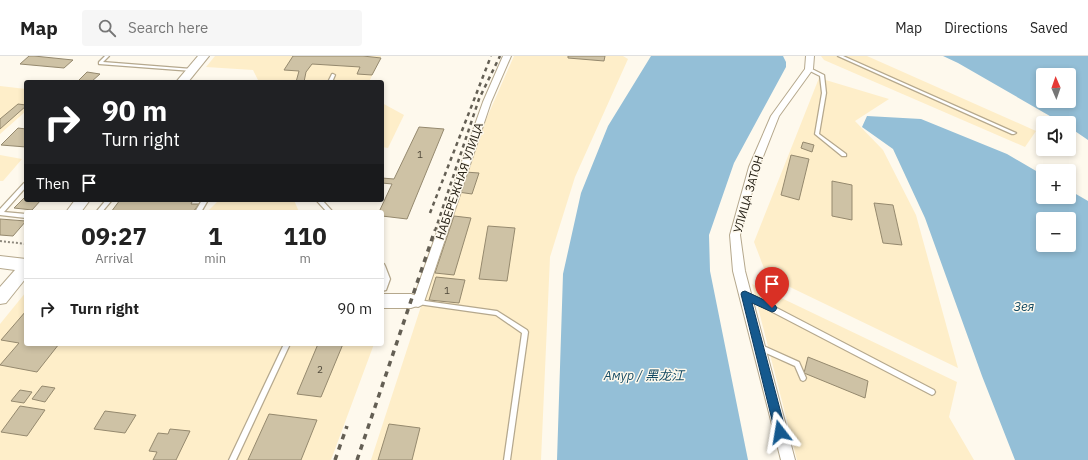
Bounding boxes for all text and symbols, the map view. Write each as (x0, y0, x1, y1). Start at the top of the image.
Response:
search box (82, 10, 362, 46)
text: Map (20, 16, 58, 40)
icon: search (96, 17, 118, 39)
text: Search here (128, 18, 208, 37)
text: Map (895, 19, 922, 37)
text: Directions (944, 19, 1008, 37)
text: Saved (1030, 19, 1068, 37)
north arrow (1036, 68, 1076, 108)
map controls (1036, 68, 1076, 252)
text: 90 m (102, 92, 167, 129)
icon: right (36, 96, 88, 148)
button: sound (1036, 116, 1076, 156)
street label: НАБЕРЕЖНАЯ УЛИЦА (432, 120, 486, 242)
text: Turn right (102, 128, 180, 151)
house number: 1 (417, 148, 423, 161)
street label: УЛИЦА ЗАТОН (730, 153, 766, 235)
button: + (1036, 164, 1076, 204)
icon: arrive (78, 172, 100, 194)
text: Then (36, 174, 70, 193)
button: − (1036, 212, 1076, 252)
text: 09:27 (81, 220, 147, 252)
text: 1 (208, 220, 222, 252)
text: 110 (283, 220, 327, 252)
text: Arrival (95, 250, 133, 267)
text: min (204, 250, 226, 267)
text: m (299, 250, 311, 267)
pin (755, 267, 789, 308)
icon: arrive (761, 273, 783, 295)
house number: 1 (444, 284, 450, 297)
icon: right (36, 298, 58, 320)
water label: Зея (1014, 298, 1035, 315)
text: Turn right (70, 299, 139, 318)
text: 90 m (337, 299, 372, 318)
house number: 2 (317, 363, 323, 376)
water label: Амур / 黑龙江 (603, 367, 686, 384)
position arrow (759, 411, 801, 453)

